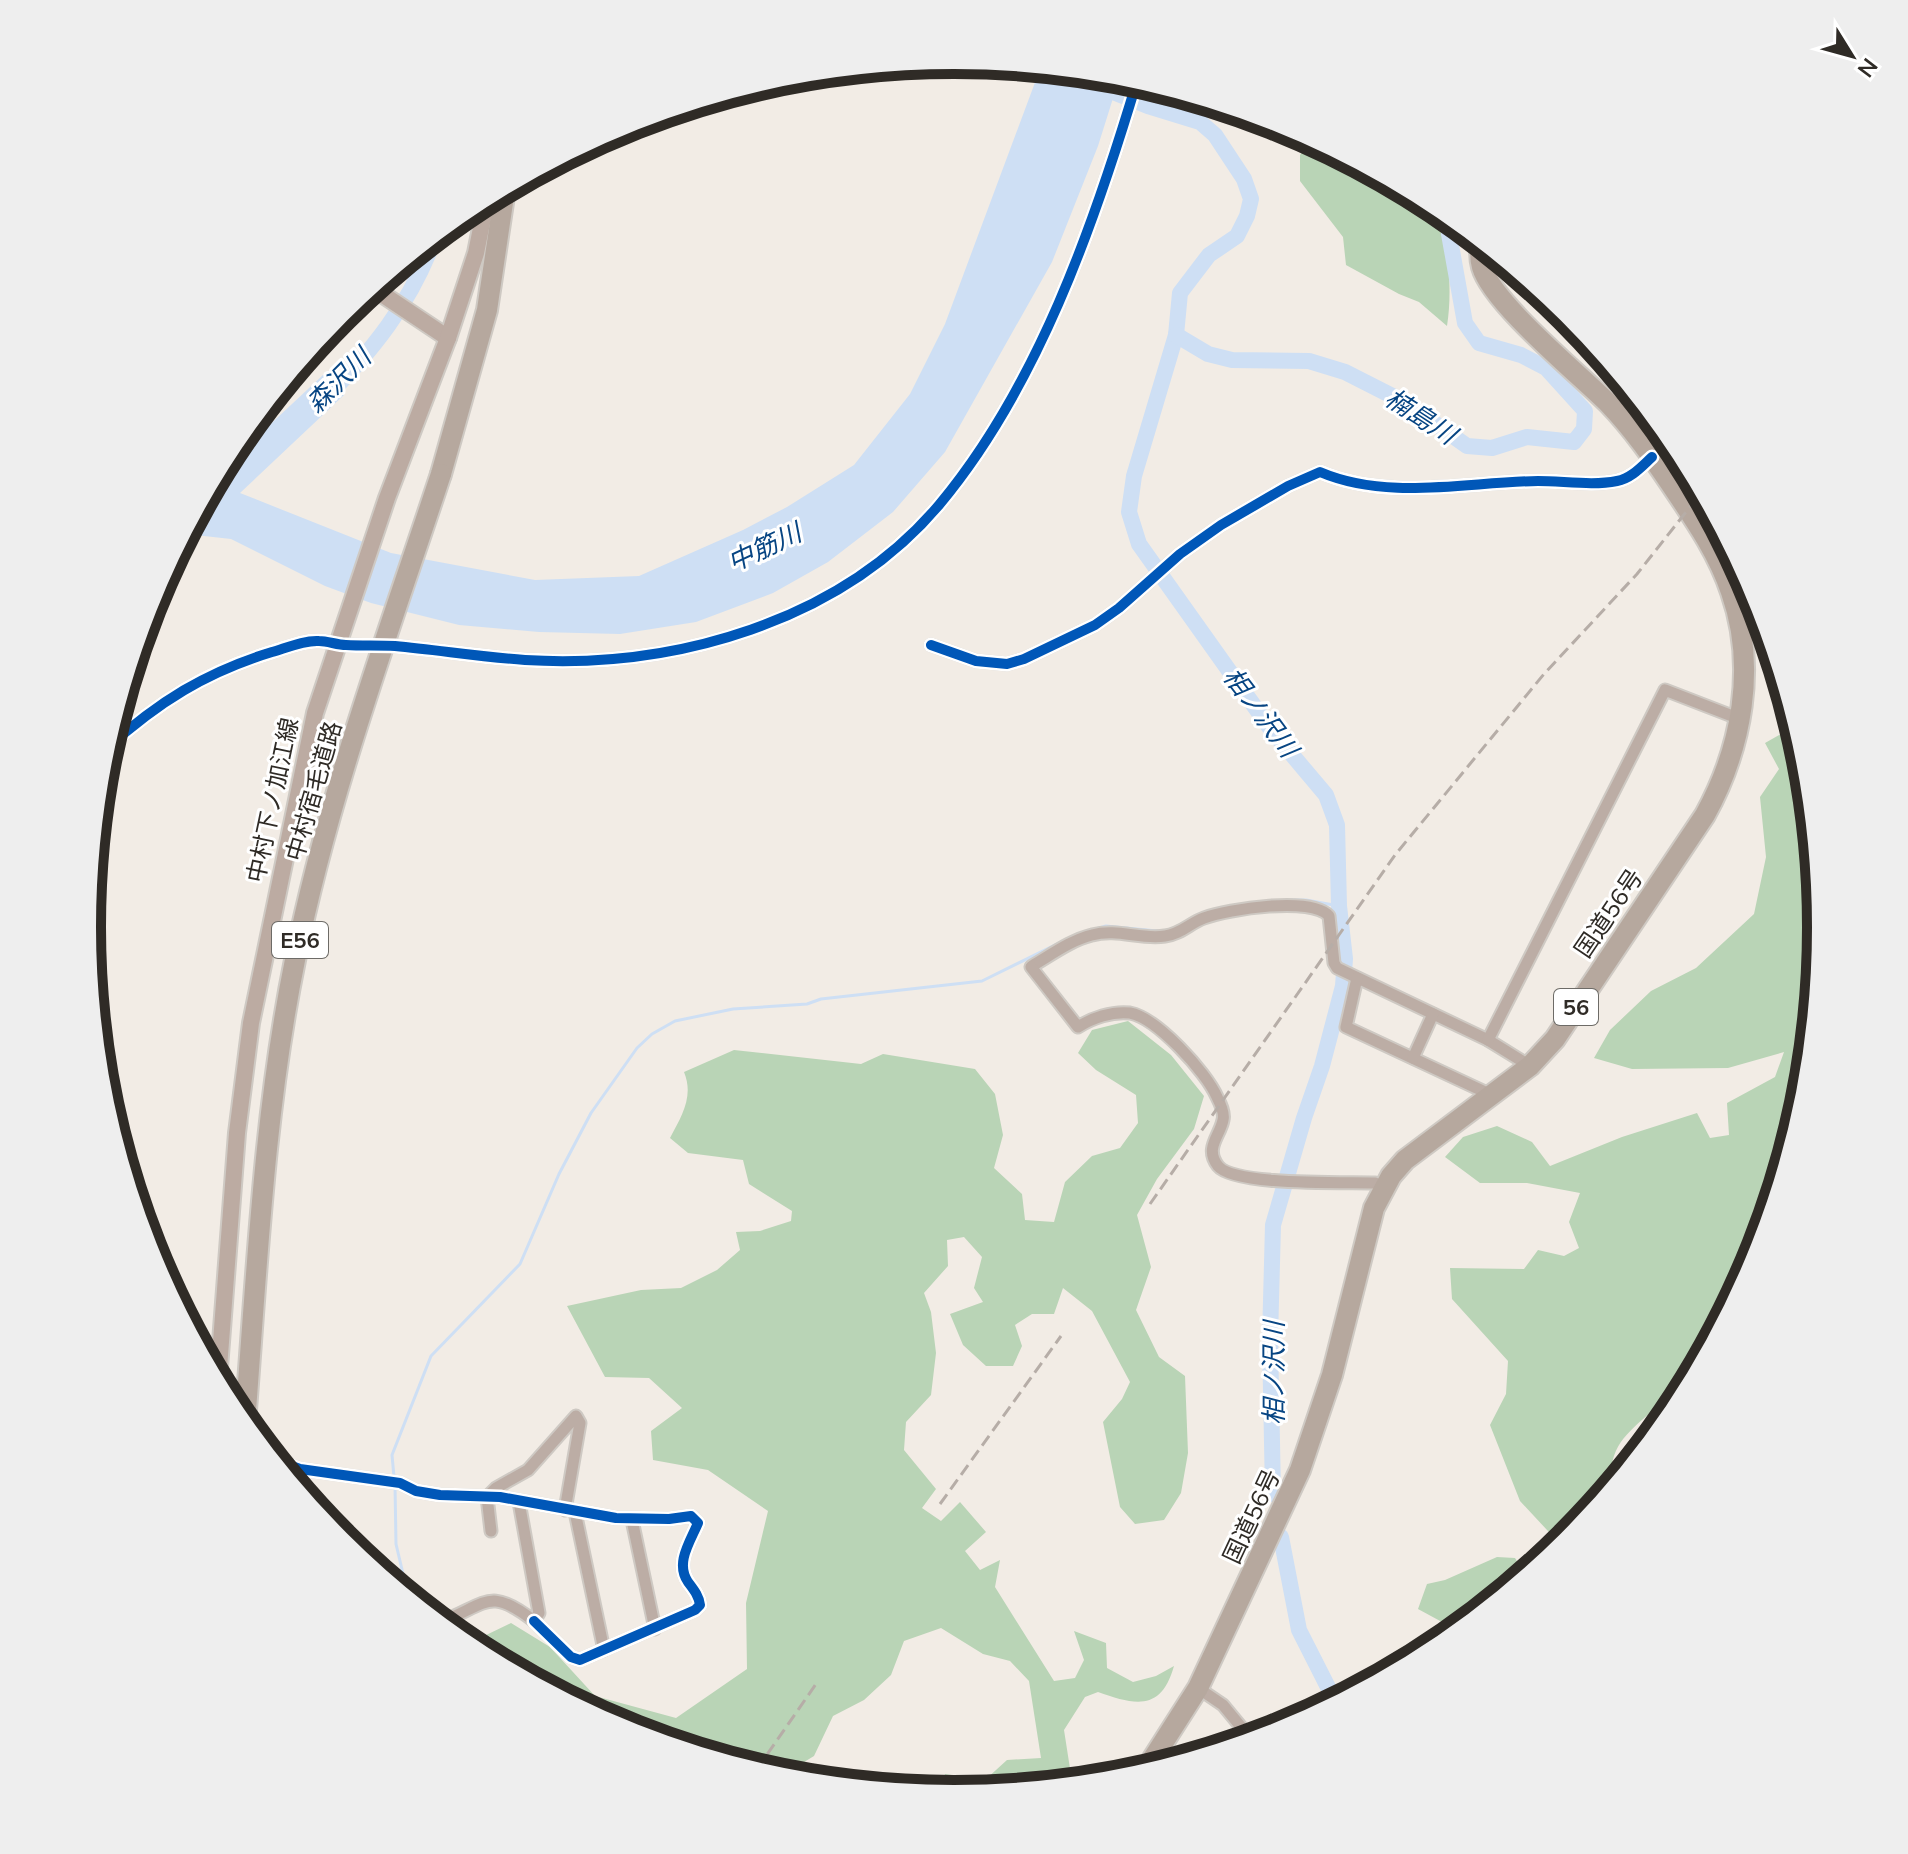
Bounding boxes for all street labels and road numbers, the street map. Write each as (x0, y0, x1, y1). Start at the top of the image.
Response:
street label: 中村下ノ加江線 (240, 715, 304, 885)
street label: 中村宿毛道路 (279, 718, 347, 864)
street label: 国道56号 (1567, 863, 1649, 963)
road number: E56 (272, 922, 328, 958)
road number: 56 (1554, 989, 1598, 1025)
street label: 国道56号 (1216, 1464, 1286, 1568)

